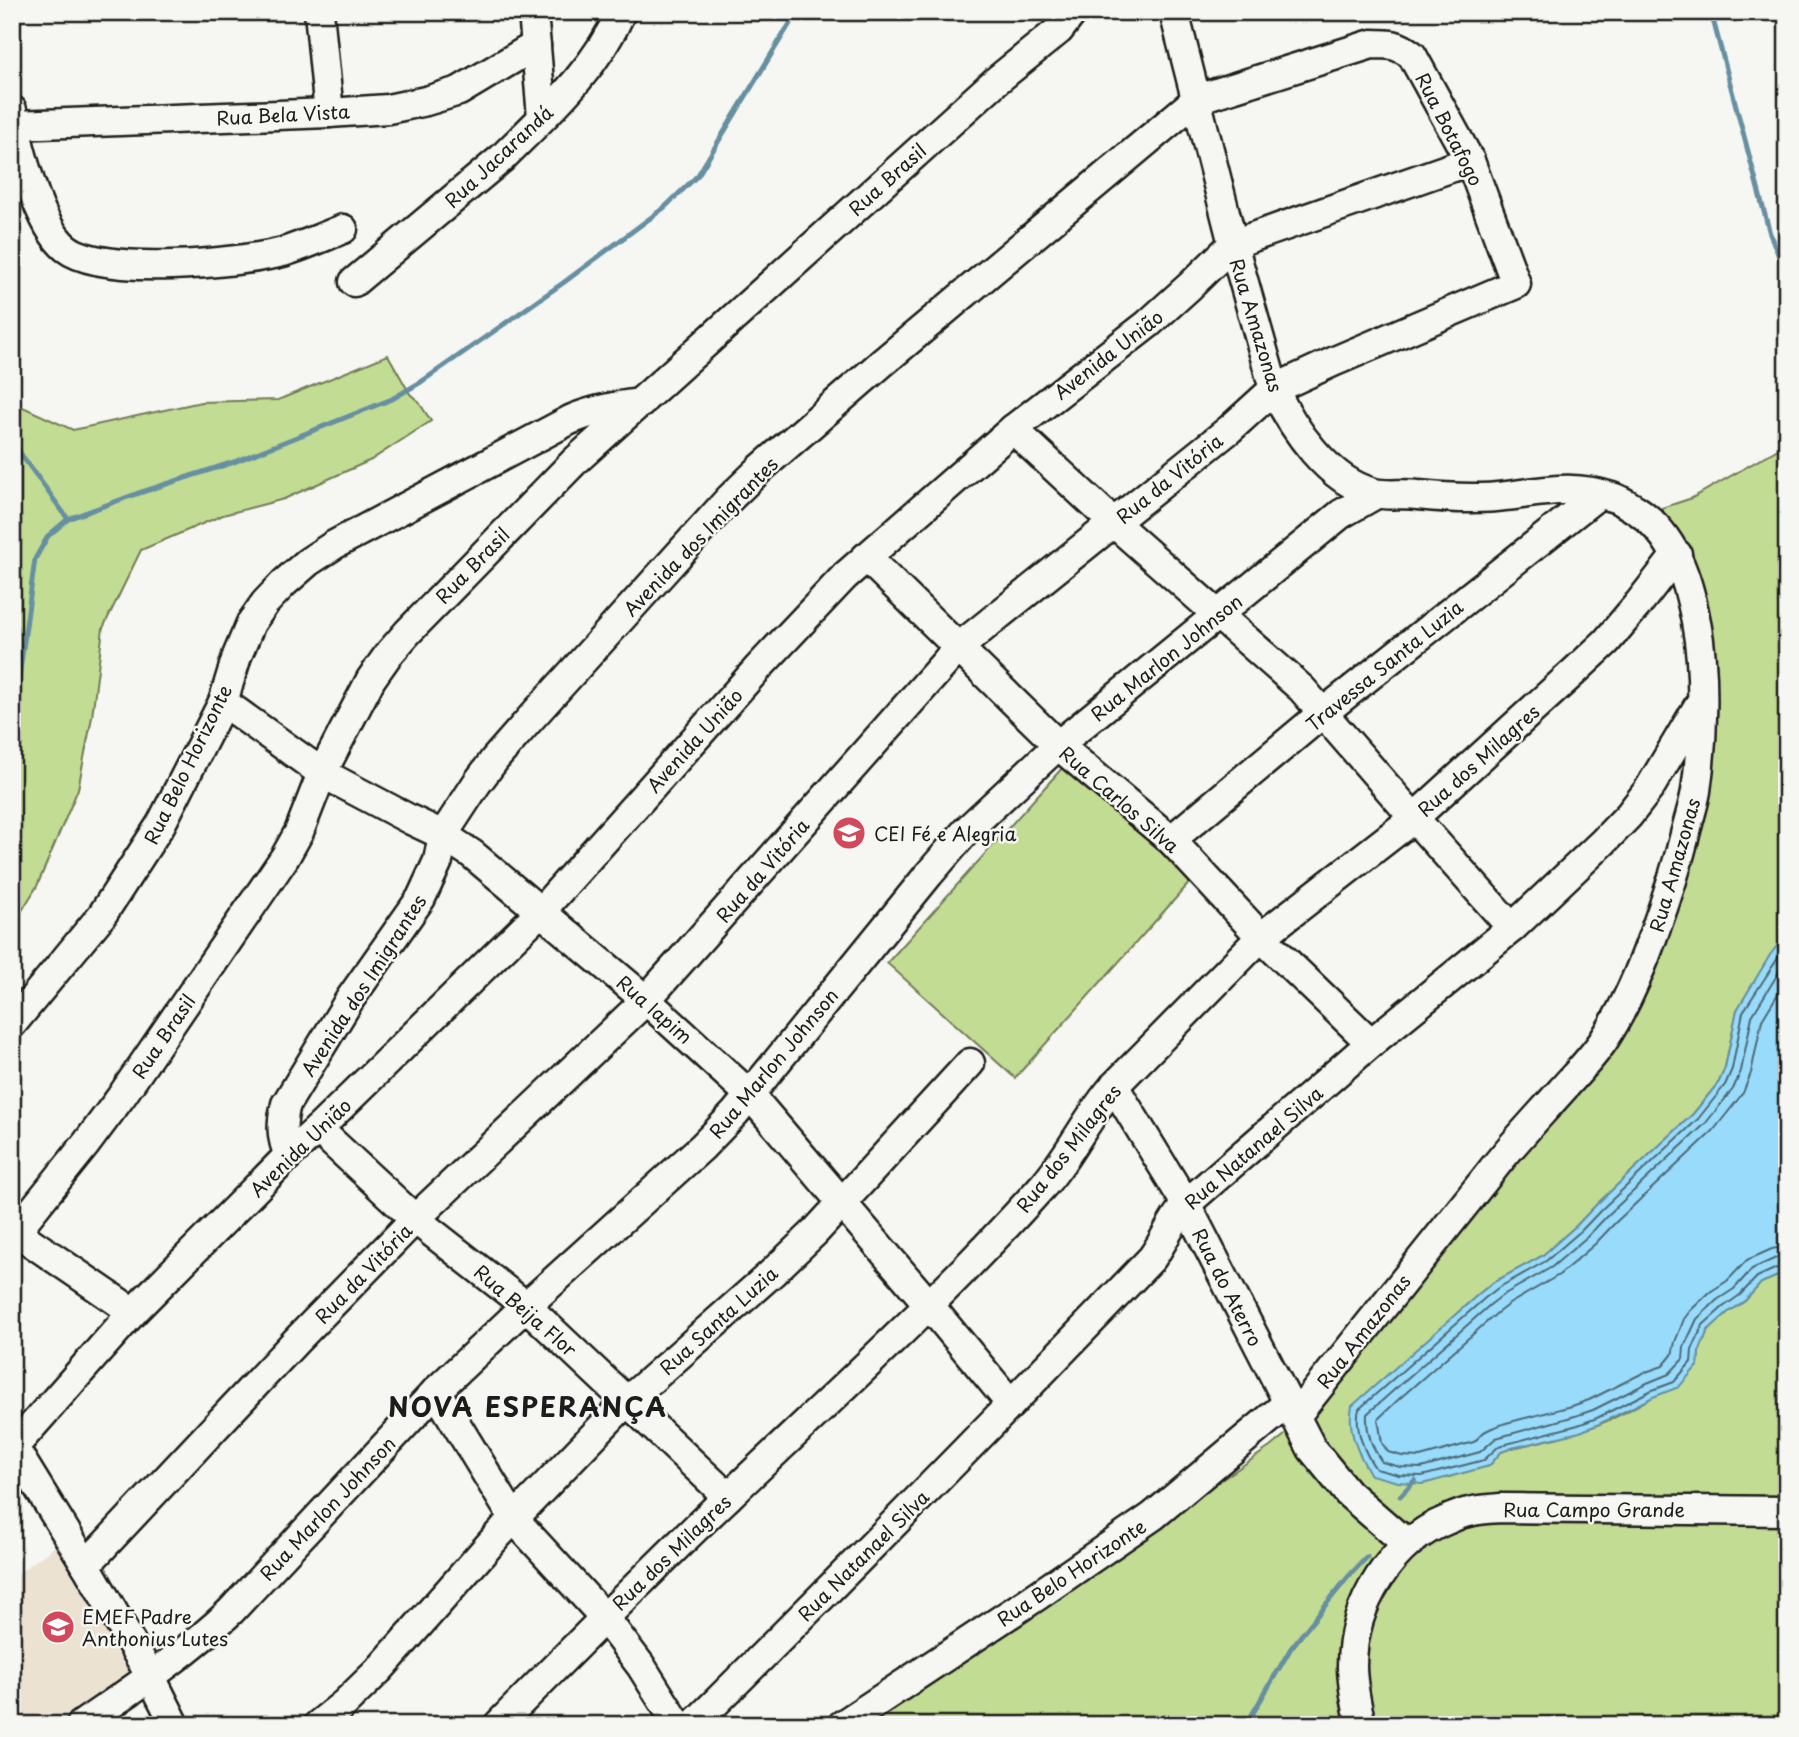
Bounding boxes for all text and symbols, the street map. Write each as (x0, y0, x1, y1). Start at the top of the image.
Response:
street label: Rua Botafogo (1409, 67, 1491, 191)
street label: Rua Bela Vista (216, 97, 351, 131)
street label: Rua Jacarandá (438, 98, 559, 214)
street label: Rua Brasil (842, 136, 932, 222)
street label: Rua Amazonas (1223, 255, 1291, 395)
street label: Avenida União (1048, 302, 1168, 406)
street label: Rua da Vitória (1110, 426, 1229, 530)
street label: Avenida dos Imigrantes (616, 450, 784, 622)
street label: Rua Brasil (428, 521, 516, 609)
street label: Rua Marlon Johnson (1084, 587, 1248, 727)
street label: Travessa Santa Luzia (1299, 592, 1469, 737)
street label: Rua Belo Horizonte (136, 679, 238, 849)
street label: Avenida União (640, 682, 748, 798)
street label: Rua dos Milagres (1411, 697, 1545, 823)
street label: Rua Carlos Silva (1054, 739, 1186, 859)
street label: Rua Amazonas (1641, 795, 1707, 935)
street label: Rua da Vitória (709, 812, 815, 928)
school or university icon: CEI Fé e Alegria (830, 814, 868, 852)
place label: CEI Fé e Alegria (874, 819, 1017, 847)
street label: Avenida dos Imigrantes (294, 888, 432, 1081)
street label: Rua Iapim (611, 968, 699, 1050)
street label: Rua Marlon Johnson (702, 982, 844, 1144)
street label: Rua Brasil (124, 988, 202, 1084)
street label: Rua dos Milagres (1009, 1078, 1127, 1218)
street label: Rua Natanael Silva (1178, 1079, 1329, 1215)
street label: Avenida União (243, 1091, 357, 1203)
street label: Rua da Vitória (308, 1216, 418, 1329)
street label: Rua do Aterro (1186, 1223, 1270, 1351)
street label: Rua Beija Flor (469, 1257, 584, 1363)
street label: Rua Santa Luzia (653, 1259, 784, 1381)
street label: Rua Amazonas (1309, 1268, 1417, 1394)
district label: NOVA ESPERANÇA (388, 1387, 668, 1426)
street label: Rua Marlon Johnson (253, 1430, 401, 1586)
street label: Rua Natanael Silva (791, 1483, 935, 1627)
street label: Rua dos Milagres (605, 1488, 737, 1616)
street label: Rua Campo Grande (1503, 1495, 1685, 1523)
street label: Rua Belo Horizonte (991, 1512, 1151, 1632)
place label: EMEF Padre Anthonius Lutes (82, 1602, 228, 1652)
school or university icon: EMEF Padre Anthonius Lutes (39, 1608, 77, 1646)

